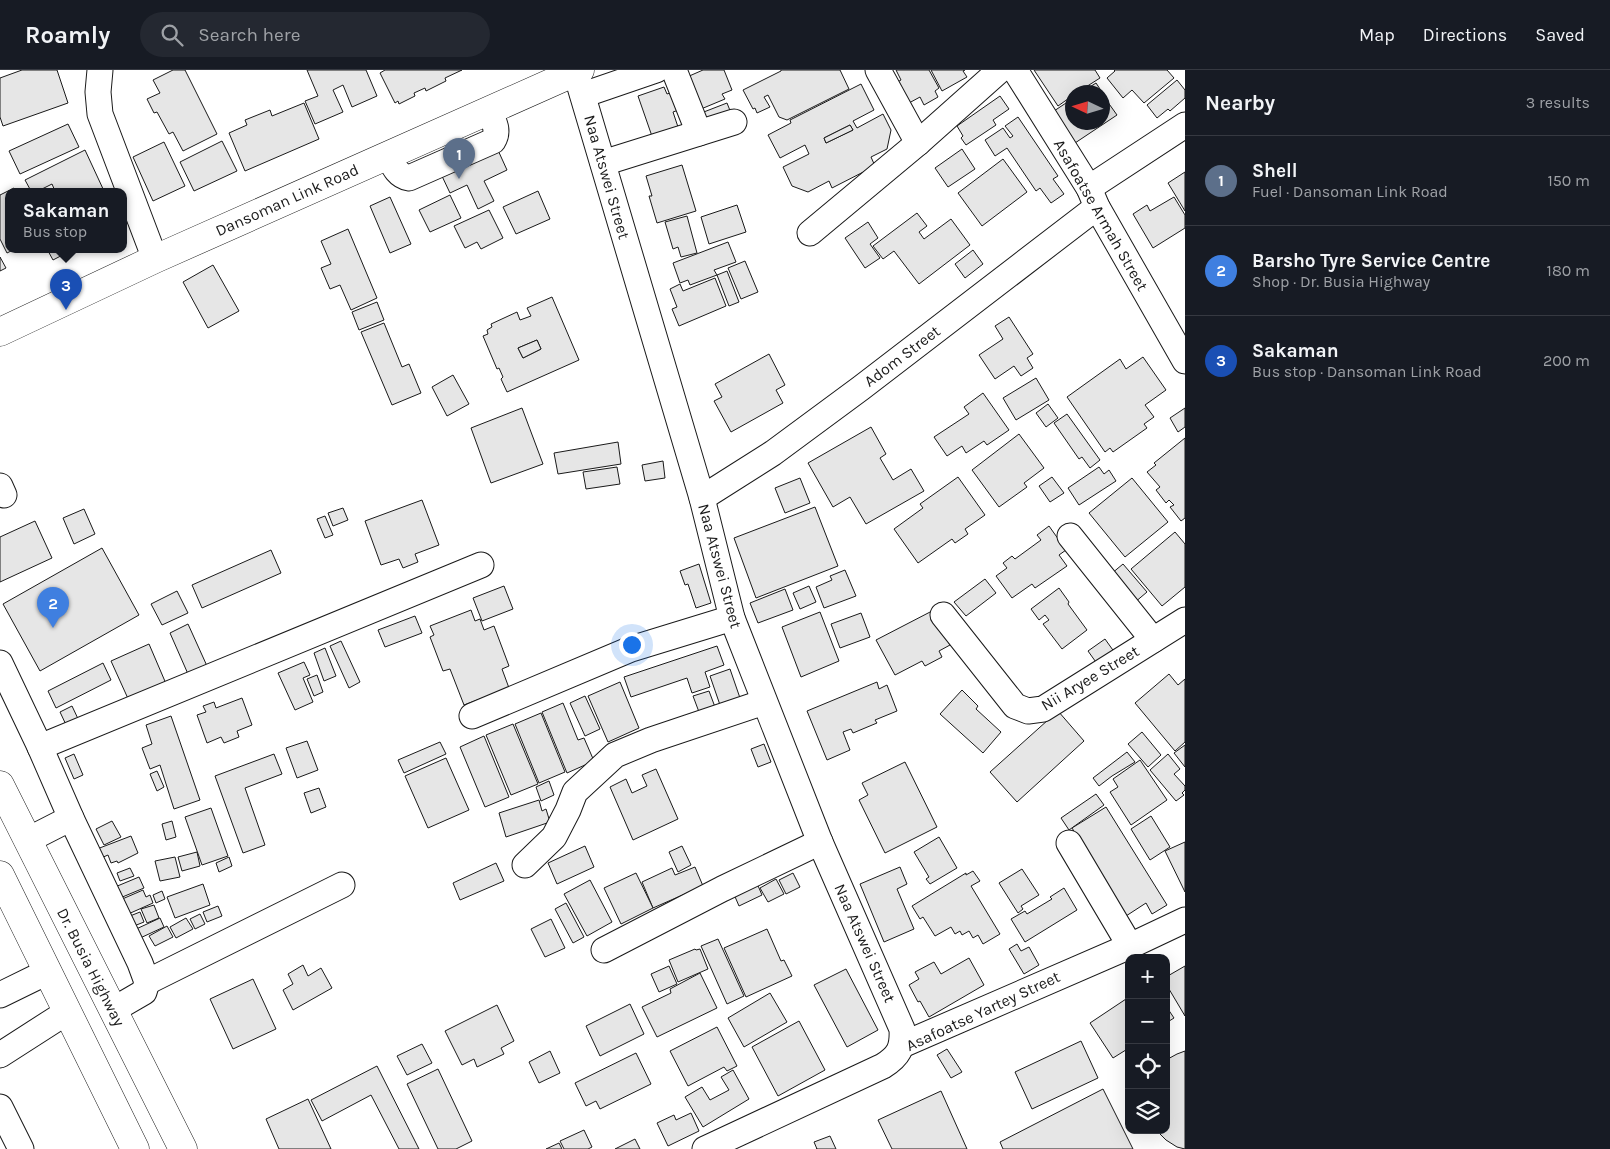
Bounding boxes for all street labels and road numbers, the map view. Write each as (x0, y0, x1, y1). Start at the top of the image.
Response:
street label: Naa Atswei Street (580, 113, 634, 241)
street label: Asafoatse Armah Street (1050, 136, 1152, 294)
street label: Dansoman Link Road (212, 160, 362, 240)
street label: Adom Street (860, 321, 944, 391)
street label: Naa Atswei Street (694, 502, 746, 630)
street label: Nii Aryee Street (1038, 641, 1142, 715)
street label: Naa Atswei Street (830, 881, 900, 1005)
street label: Dr. Busia Highway (53, 905, 129, 1030)
street label: Asafoatse Yartey Street (903, 967, 1063, 1055)

